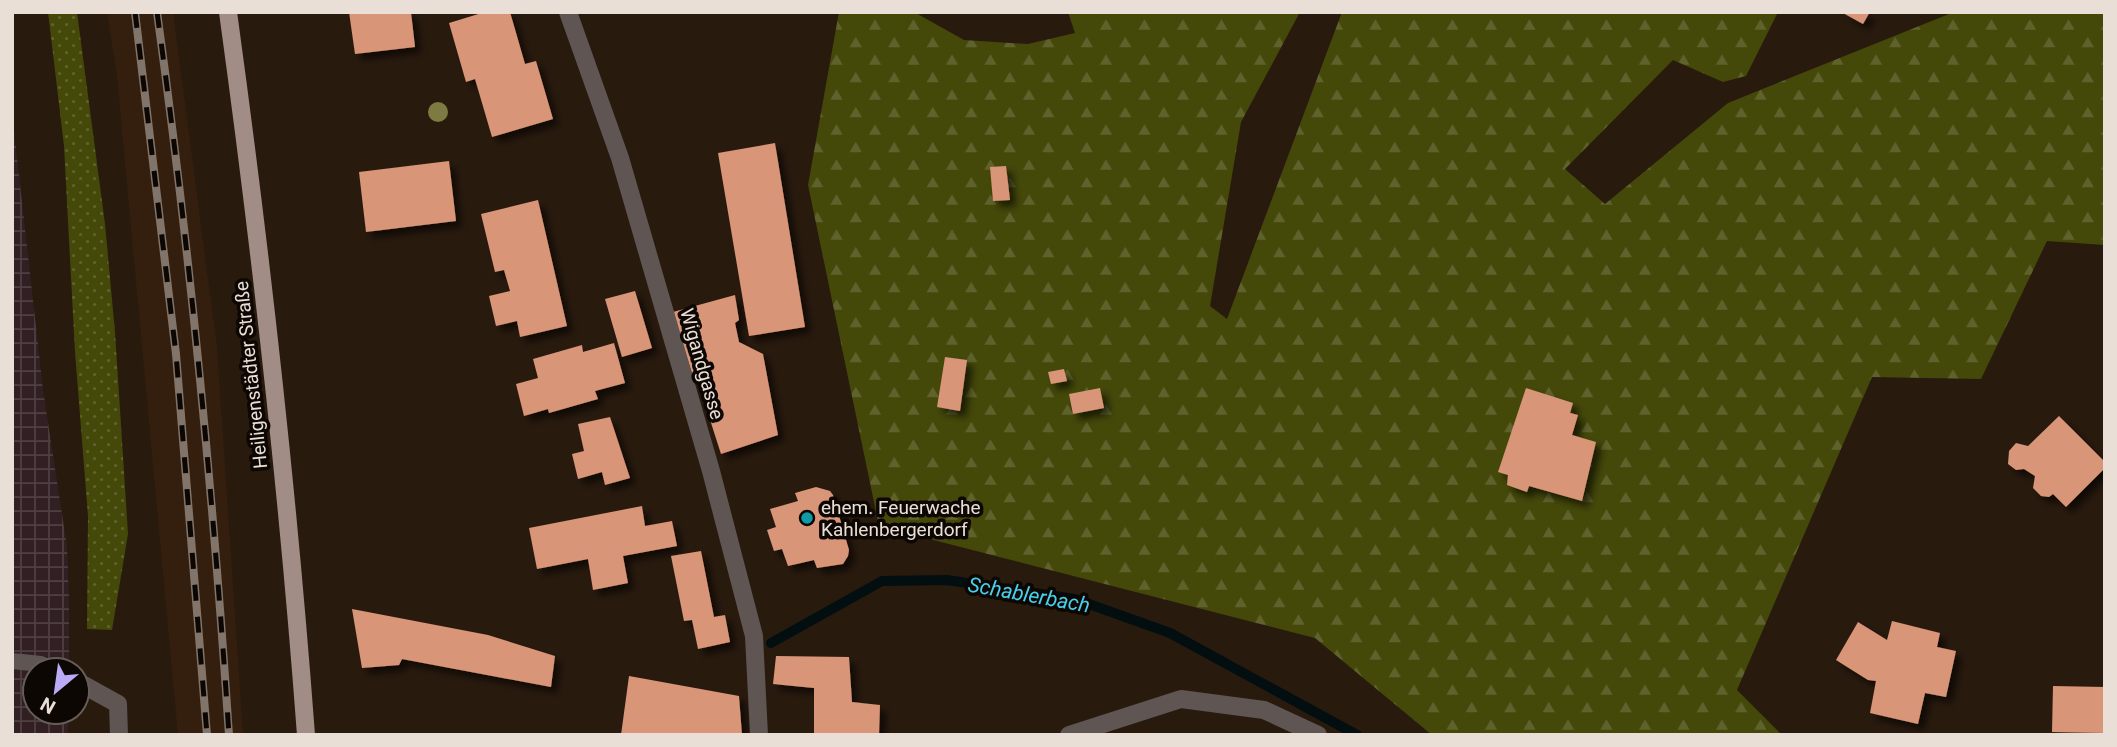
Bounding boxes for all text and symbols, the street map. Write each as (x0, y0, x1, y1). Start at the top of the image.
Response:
street label: Heiligenstädter Straße (230, 280, 272, 470)
street label: Wigandgasse (675, 306, 729, 422)
place label: ehem. Feuerwache Kahlenbergerdorf (821, 496, 981, 541)
marker: ehem. Feuerwache Kahlenbergerdorf (799, 510, 815, 526)
water label: Schablerbach (966, 572, 1092, 618)
north arrow (21, 656, 91, 726)
text: N (37, 692, 59, 719)

